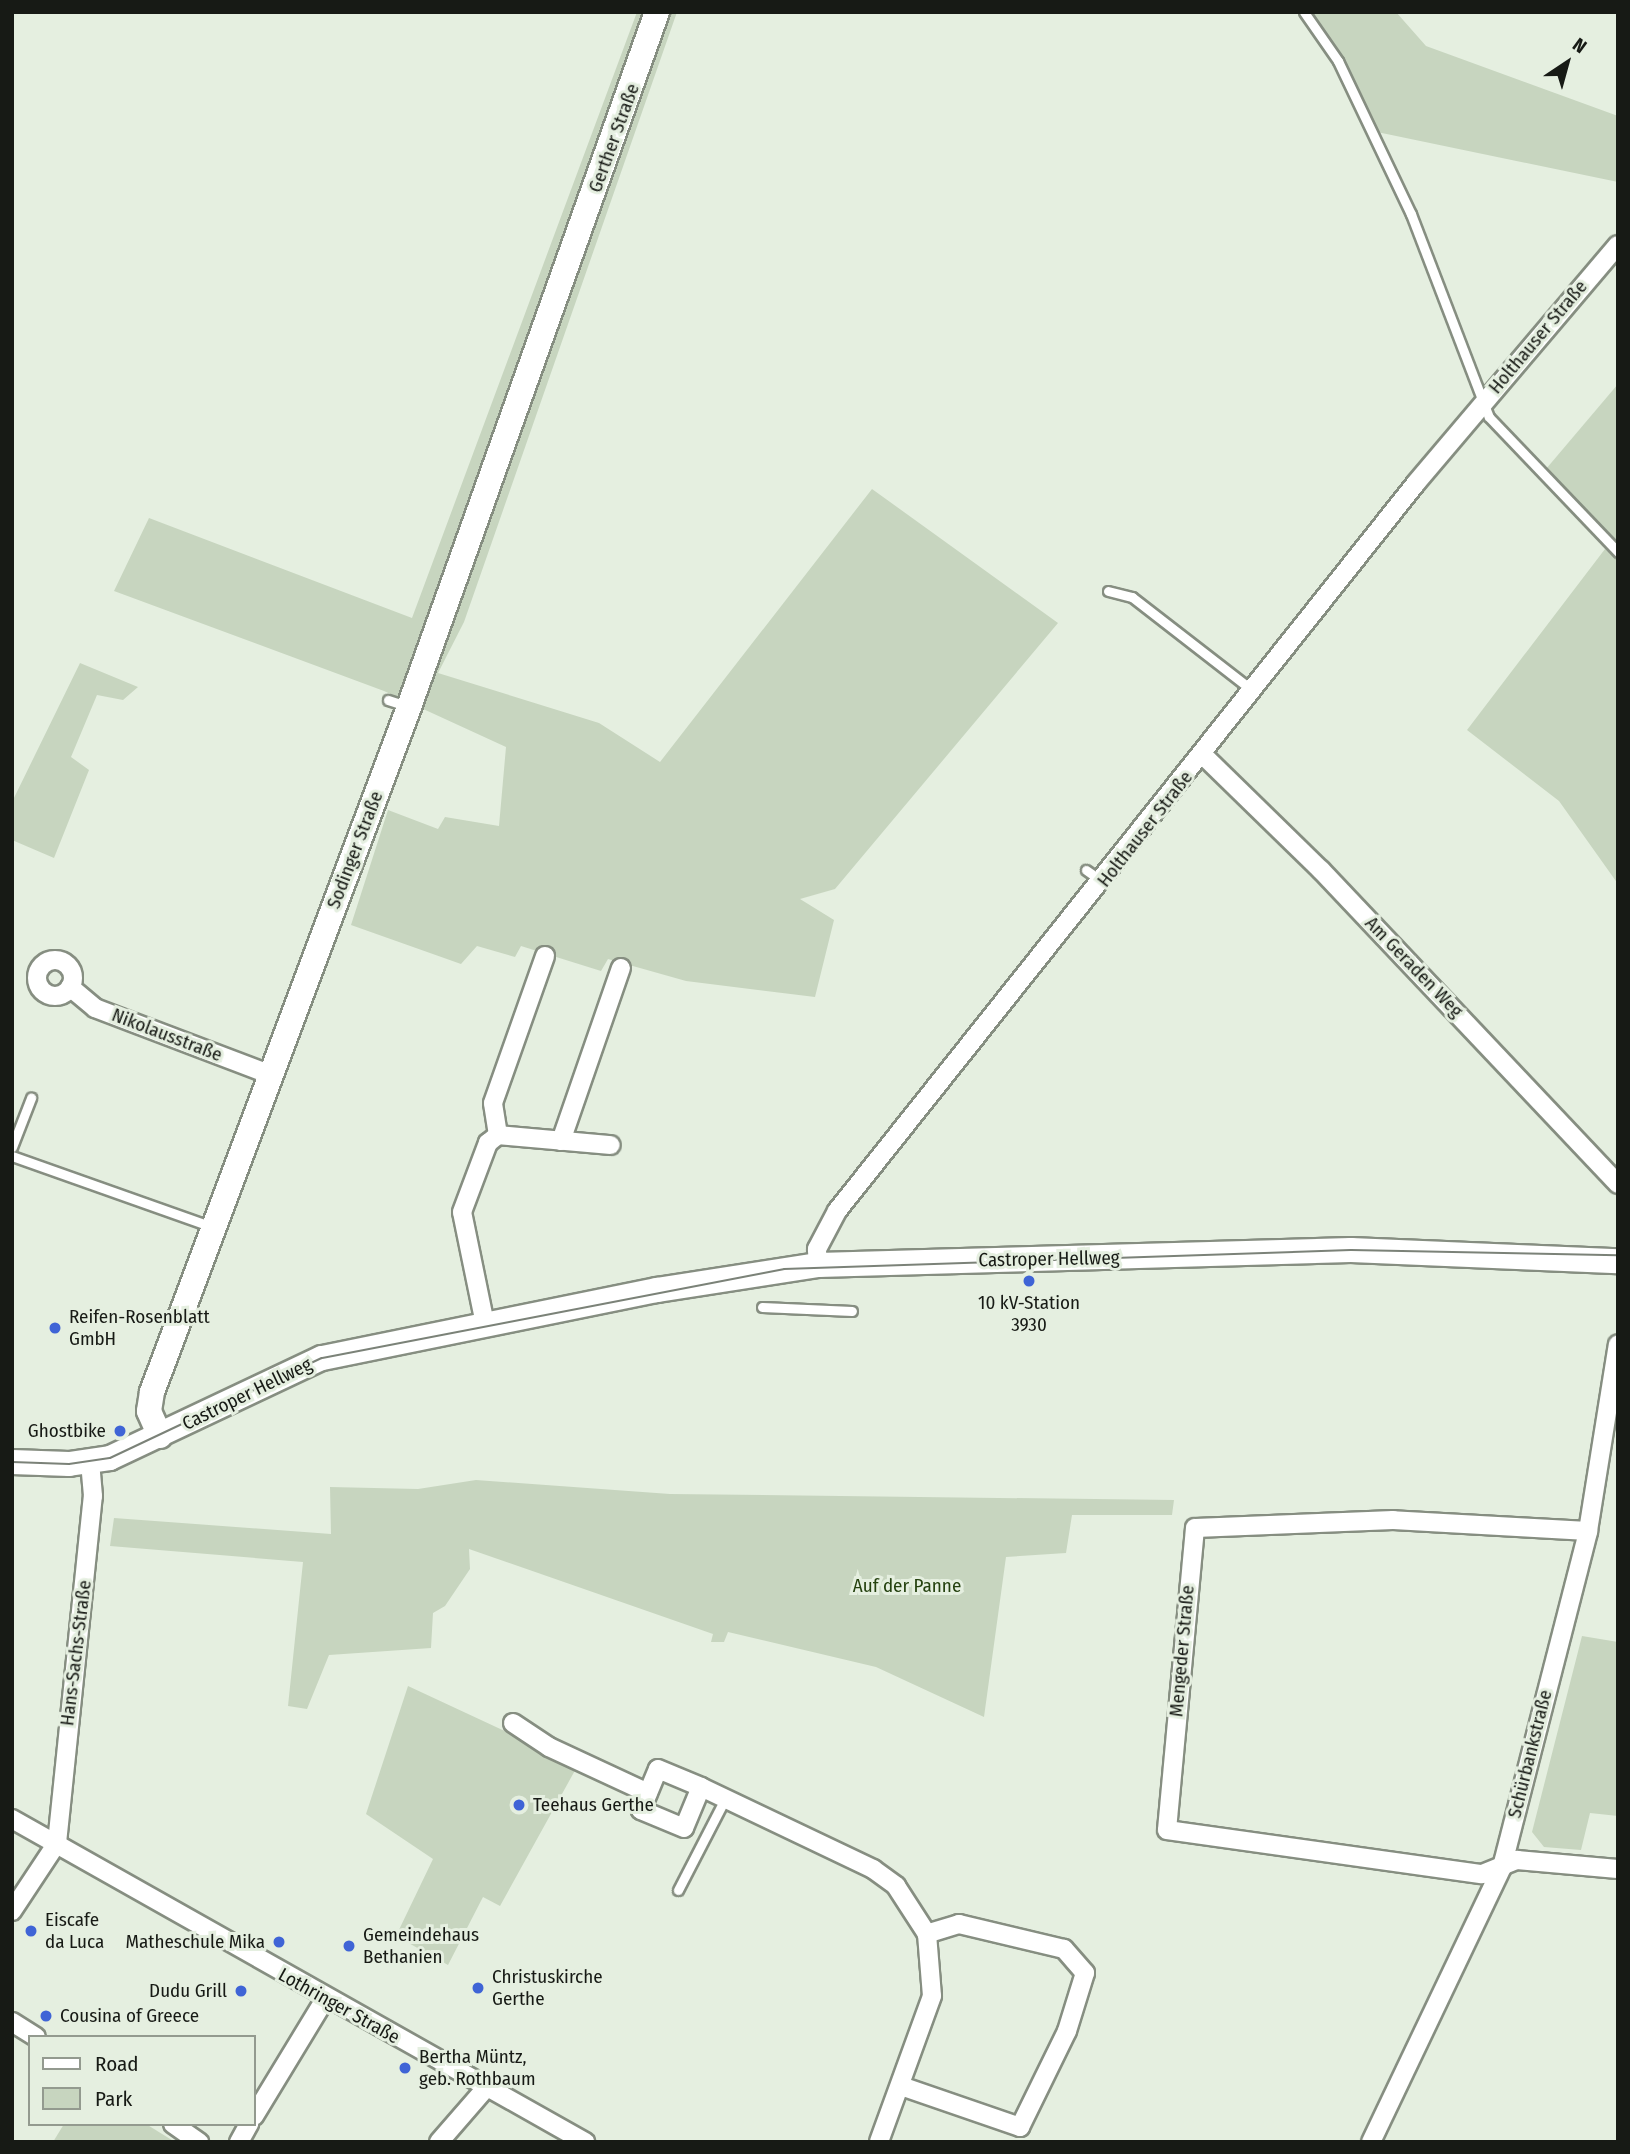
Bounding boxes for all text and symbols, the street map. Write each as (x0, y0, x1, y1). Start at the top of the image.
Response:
north arrow (1532, 28, 1602, 98)
text: N (1568, 33, 1591, 58)
street label: Gerther Straße (584, 80, 644, 196)
street label: Holthauser Straße (1484, 276, 1592, 398)
street label: Holthauser Straße (1093, 766, 1197, 892)
street label: Sodinger Straße (322, 788, 388, 912)
street label: Am Geraden Weg (1360, 912, 1468, 1022)
street label: Nikolausstraße (109, 1004, 225, 1066)
street label: Castroper Hellweg (978, 1246, 1120, 1272)
marker: 10 kV-Station 3930 (1021, 1273, 1037, 1289)
place label: 10 kV-Station 3930 (978, 1292, 1080, 1336)
place label: Reifen-Rosenblatt GmbH (69, 1306, 210, 1350)
marker: Reifen-Rosenblatt GmbH (47, 1320, 63, 1336)
street label: Castroper Hellweg (178, 1353, 316, 1435)
place label: Ghostbike (28, 1420, 106, 1442)
marker: Ghostbike (112, 1423, 128, 1439)
park label: Auf der Panne (853, 1575, 961, 1597)
street label: Hans-Sachs-Straße (56, 1579, 96, 1727)
street label: Mengeder Straße (1165, 1584, 1199, 1718)
street label: Schürbankstraße (1503, 1688, 1557, 1820)
place label: Teehaus Gerthe (533, 1794, 654, 1816)
marker: Teehaus Gerthe (511, 1797, 527, 1813)
place label: Eiscafe da Luca (45, 1909, 104, 1953)
marker: Eiscafe da Luca (23, 1923, 39, 1939)
place label: Gemeindehaus Bethanien (363, 1924, 479, 1968)
place label: Matheschule Mika (125, 1931, 265, 1953)
marker: Matheschule Mika (271, 1934, 287, 1950)
marker: Gemeindehaus Bethanien (341, 1938, 357, 1954)
street label: Lothringer Straße (274, 1963, 404, 2049)
place label: Christuskirche Gerthe (492, 1966, 603, 2010)
place label: Dudu Grill (149, 1980, 227, 2002)
marker: Christuskirche Gerthe (470, 1980, 486, 1996)
marker: Dudu Grill (233, 1983, 249, 1999)
place label: Cousina of Greece (60, 2005, 199, 2027)
marker: Cousina of Greece (38, 2008, 54, 2024)
legend (28, 2035, 256, 2126)
place label: Bertha Müntz, geb. Rothbaum (419, 2046, 536, 2090)
text: Road (95, 2051, 139, 2077)
marker: Bertha Müntz, geb. Rothbaum (397, 2060, 413, 2076)
text: Park (95, 2086, 132, 2112)

